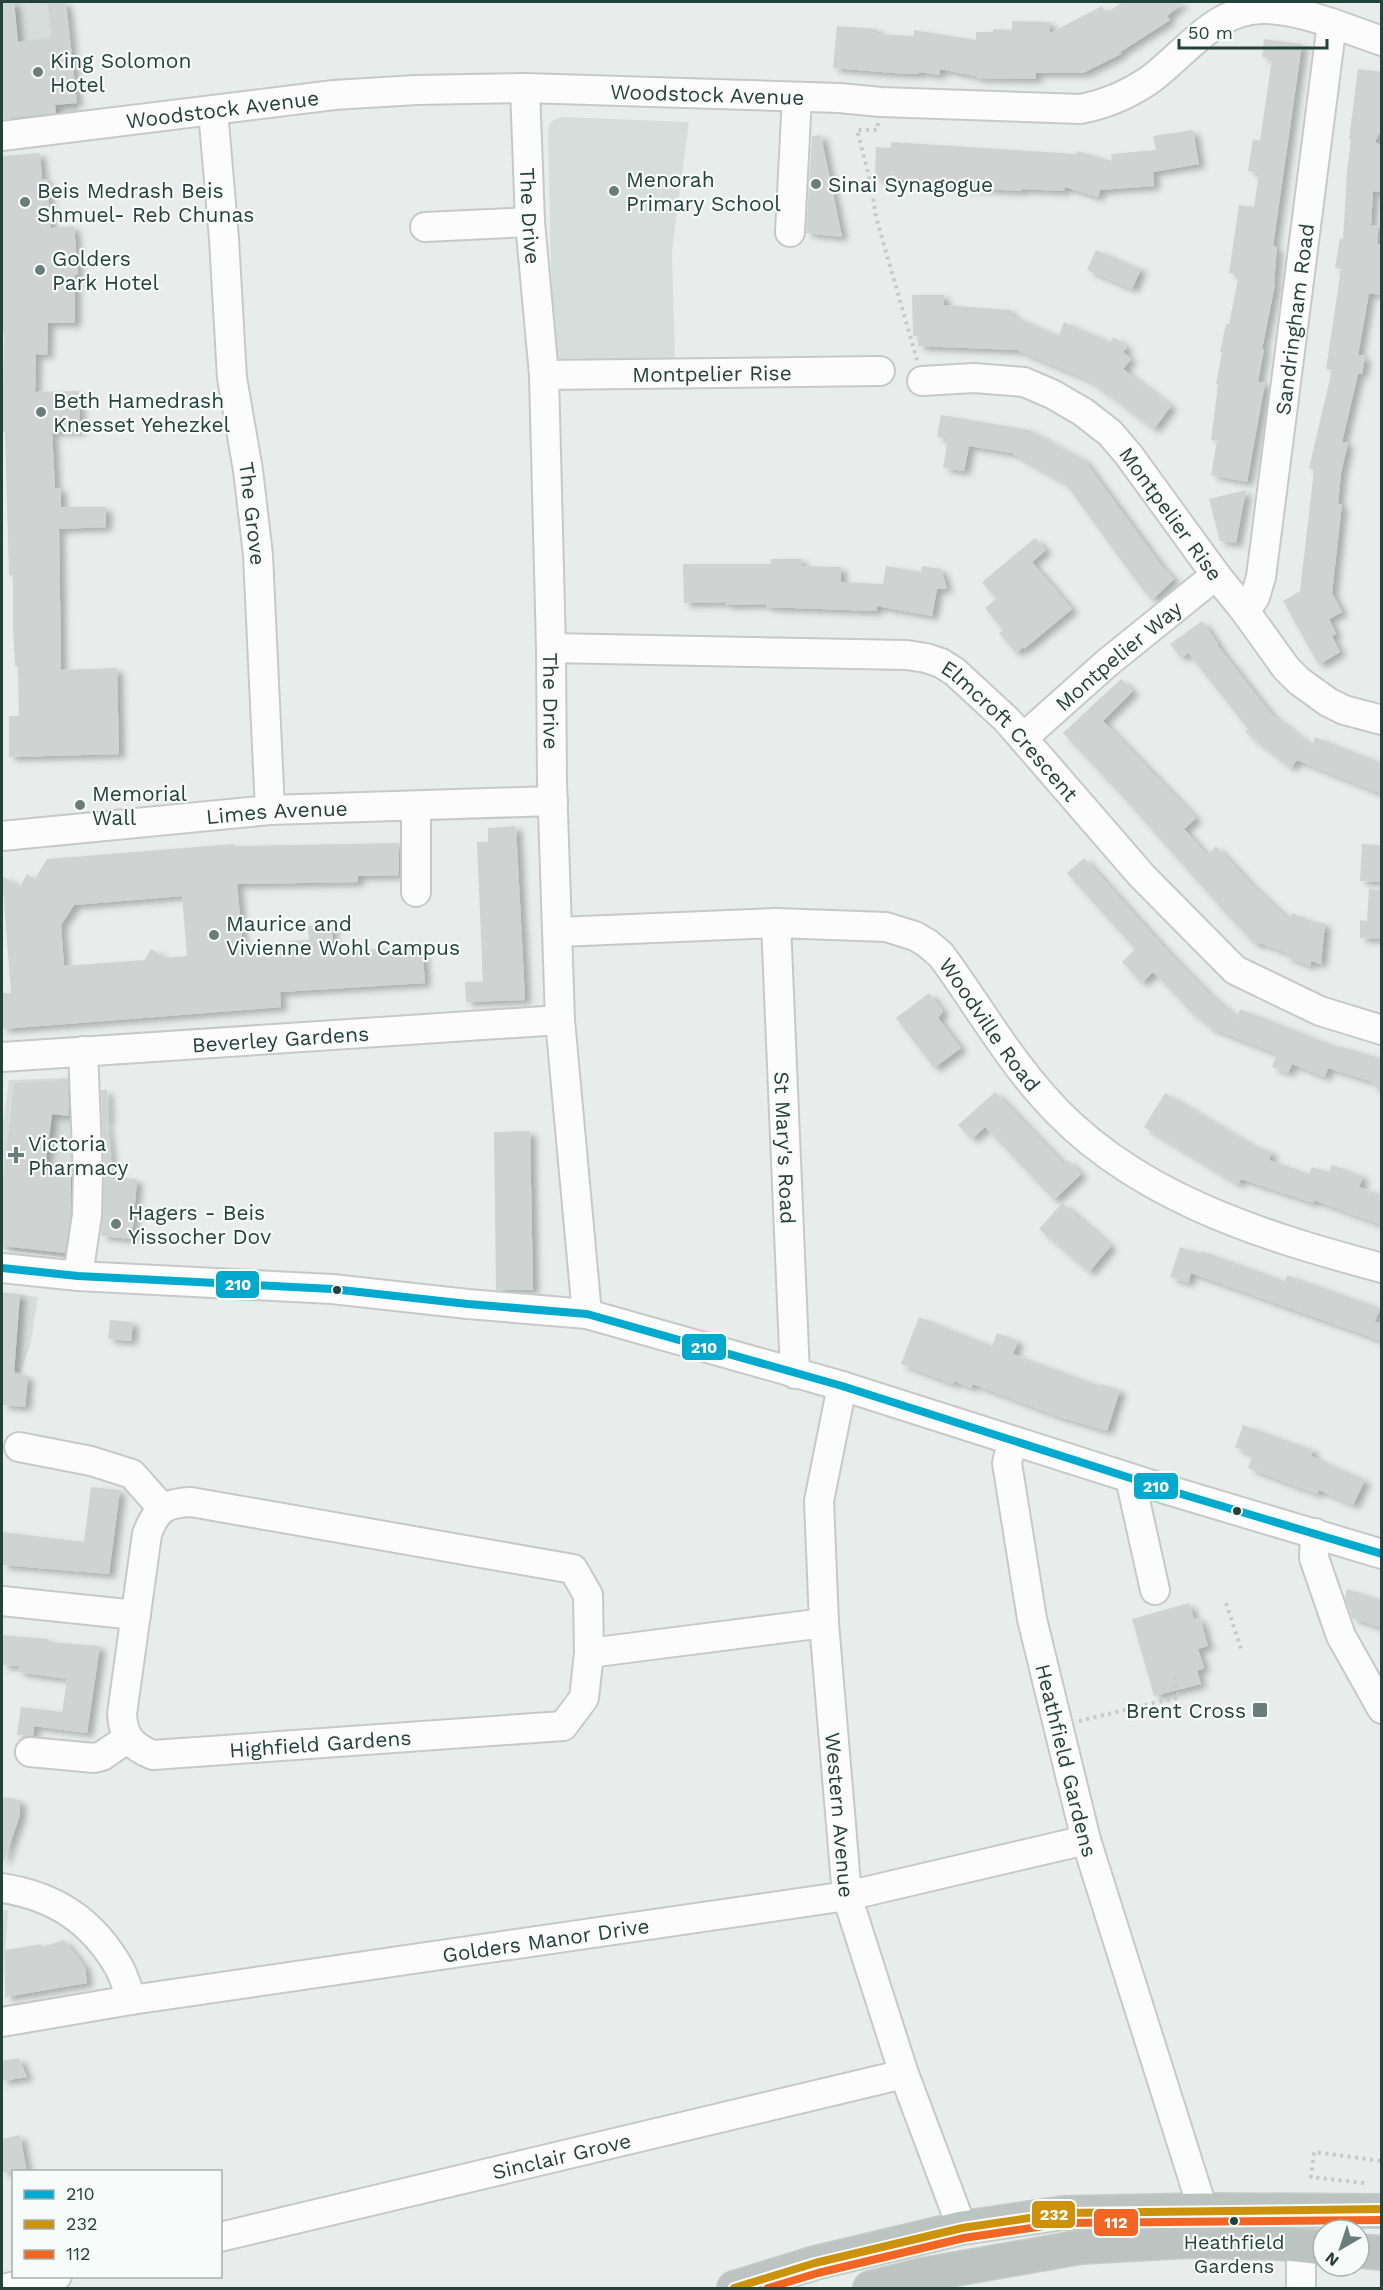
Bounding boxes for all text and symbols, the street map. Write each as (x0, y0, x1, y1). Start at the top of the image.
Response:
scale bar (1179, 12, 1328, 50)
text: 50 m (1188, 22, 1233, 43)
place label: King Solomon Hotel (50, 48, 191, 97)
marker: King Solomon Hotel (31, 65, 45, 79)
street label: Woodstock Avenue (610, 78, 805, 109)
street label: Woodstock Avenue (124, 84, 320, 133)
street label: The Drive (515, 167, 546, 265)
place label: Menorah Primary School (626, 167, 781, 216)
place label: Sinai Synagogue (828, 172, 993, 197)
marker: Sinai Synagogue (809, 177, 823, 191)
place label: Beis Medrash Beis Shmuel- Reb Chunas (37, 178, 254, 227)
marker: Menorah Primary School (607, 184, 621, 198)
marker: Beis Medrash Beis Shmuel- Reb Chunas (18, 195, 32, 209)
street label: Sandringham Road (1269, 222, 1319, 417)
place label: Golders Park Hotel (52, 246, 159, 295)
marker: Golders Park Hotel (33, 263, 47, 277)
street label: Montpelier Rise (632, 360, 792, 386)
place label: Beth Hamedrash Knesset Yehezkel (53, 388, 230, 437)
marker: Beth Hamedrash Knesset Yehezkel (34, 405, 48, 419)
street label: Montpelier Rise (1114, 442, 1228, 585)
street label: The Grove (234, 460, 271, 566)
street label: Montpelier Way (1050, 595, 1187, 716)
street label: The Drive (539, 653, 564, 750)
street label: Elmcroft Crescent (937, 654, 1084, 806)
place label: Memorial Wall (92, 781, 188, 830)
street label: Limes Avenue (205, 795, 348, 829)
marker: Memorial Wall (73, 798, 87, 812)
place label: Maurice and Vivienne Wohl Campus (226, 911, 460, 960)
marker: Maurice and Vivienne Wohl Campus (207, 928, 221, 942)
street label: Woodville Road (934, 953, 1046, 1096)
street label: Beverley Gardens (191, 1020, 370, 1057)
street label: St Mary's Road (770, 1071, 801, 1225)
place label: Victoria Pharmacy (28, 1131, 129, 1180)
marker: Victoria Pharmacy (9, 1148, 23, 1162)
place label: Hagers - Beis Yissocher Dov (128, 1200, 271, 1249)
marker: Hagers - Beis Yissocher Dov (109, 1217, 123, 1231)
line badge: 210 (215, 1270, 260, 1299)
text: 210 (225, 1275, 251, 1294)
unlabelled marker (331, 1284, 343, 1296)
line badge: 210 (681, 1333, 727, 1361)
text: 210 (691, 1338, 717, 1357)
line badge: 210 (1133, 1472, 1179, 1500)
text: 210 (1143, 1477, 1169, 1496)
unlabelled marker (1231, 1505, 1243, 1517)
street label: Heathfield Gardens (1031, 1661, 1103, 1860)
place label: Brent Cross (1126, 1698, 1246, 1723)
marker: Brent Cross (1251, 1701, 1269, 1719)
street label: Highfield Gardens (228, 1724, 412, 1762)
street label: Western Avenue (821, 1731, 860, 1899)
street label: Golders Manor Drive (441, 1912, 651, 1967)
street label: Sinclair Grove (489, 2127, 633, 2184)
legend (12, 2170, 222, 2278)
text: 210 (66, 2183, 95, 2204)
line badge: 232 (1031, 2200, 1076, 2229)
text: 232 (1040, 2205, 1068, 2224)
line badge: 112 (1093, 2208, 1139, 2237)
text: 232 (66, 2213, 97, 2234)
text: 112 (1104, 2213, 1128, 2232)
marker: Heathfield Gardens (1228, 2215, 1240, 2227)
north arrow (1311, 2218, 1371, 2278)
place label: Heathfield Gardens (1184, 2230, 1284, 2278)
text: 112 (66, 2243, 91, 2264)
text: N (1321, 2248, 1342, 2270)

